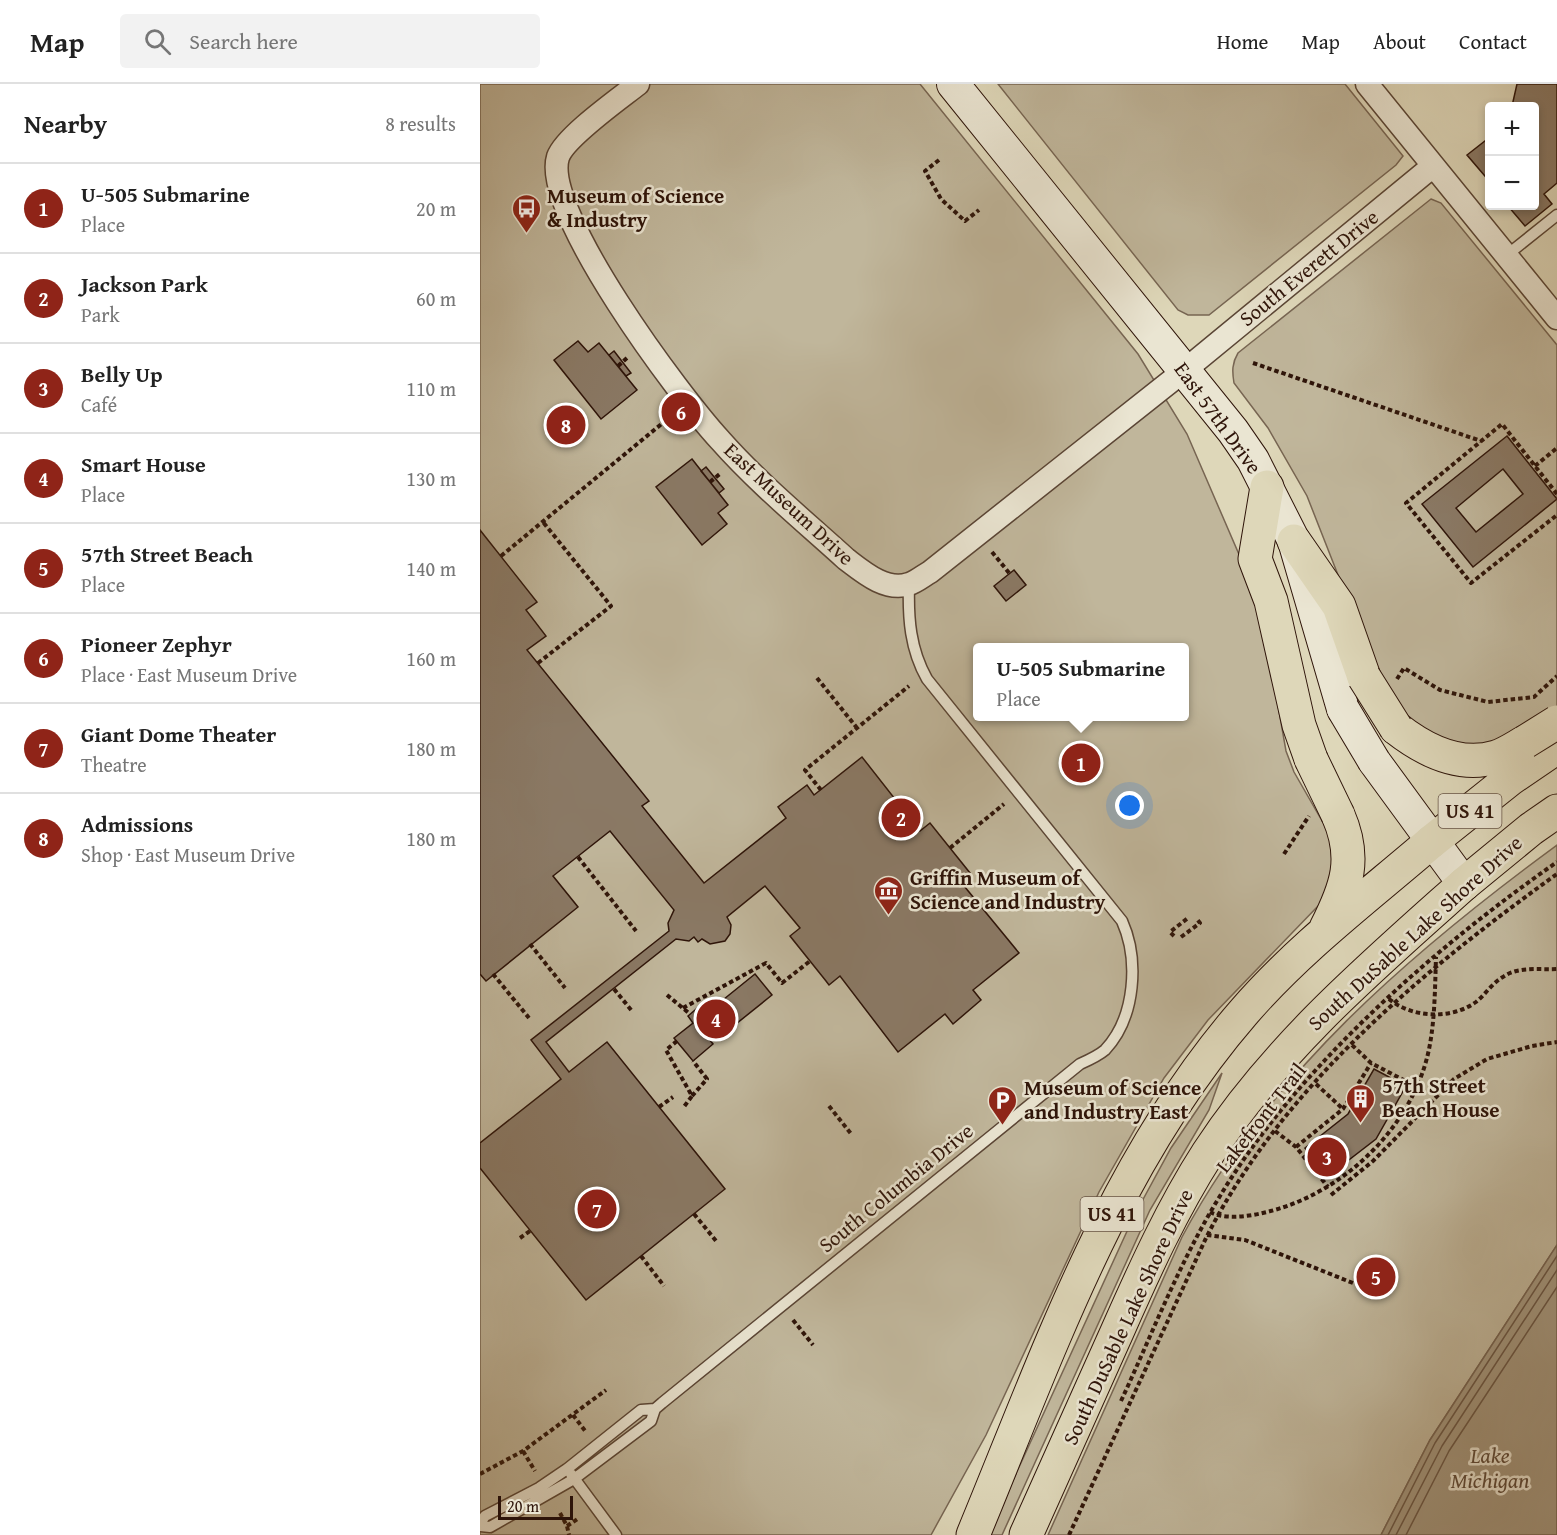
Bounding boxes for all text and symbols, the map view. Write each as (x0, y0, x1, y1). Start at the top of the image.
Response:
search box (120, 14, 540, 68)
text: Map (30, 21, 84, 62)
icon: search (141, 25, 174, 58)
text: Search here (189, 25, 298, 57)
text: Home (1217, 26, 1268, 57)
text: Map (1301, 26, 1340, 57)
text: About (1373, 26, 1426, 57)
text: Contact (1459, 26, 1527, 57)
map controls (1485, 102, 1539, 210)
button: + (1485, 102, 1539, 156)
text: Nearby (24, 104, 107, 143)
text: 8 results (385, 109, 456, 138)
button: − (1485, 156, 1539, 210)
text: U-505 Submarine (81, 178, 250, 210)
place label: Museum of Science & Industry (547, 180, 724, 235)
bus stop icon: Museum of Science & Industry (510, 192, 542, 234)
text: 1 (38, 194, 49, 223)
text: 20 m (416, 194, 456, 223)
street label: South Everett Drive (1232, 202, 1385, 334)
text: Place (81, 210, 125, 239)
text: Jackson Park (81, 268, 208, 300)
text: 2 (38, 284, 49, 313)
text: 60 m (416, 284, 456, 313)
text: Park (81, 300, 120, 329)
street label: East 57th Drive (1167, 355, 1270, 480)
text: Belly Up (81, 358, 163, 390)
text: 3 (38, 374, 49, 403)
text: 110 m (406, 374, 456, 403)
text: Café (81, 390, 117, 419)
pin: 6 (662, 390, 700, 434)
pin: 8 (546, 402, 586, 448)
street label: East Museum Drive (717, 435, 861, 572)
text: Smart House (81, 448, 206, 480)
text: 4 (38, 464, 49, 493)
text: 130 m (406, 464, 456, 493)
text: Place (81, 480, 125, 509)
text: 57th Street Beach (81, 538, 253, 570)
text: 5 (38, 554, 49, 583)
text: 140 m (406, 554, 456, 583)
text: Place (81, 570, 125, 599)
text: Pioneer Zephyr (81, 628, 232, 660)
popup (973, 643, 1189, 721)
text: 6 (38, 644, 49, 673)
text: 160 m (406, 644, 456, 673)
text: U-505 Submarine (997, 652, 1165, 684)
text: Place · East Museum Drive (81, 660, 297, 689)
text: Place (997, 684, 1041, 713)
text: Giant Dome Theater (81, 718, 276, 750)
text: 7 (38, 734, 49, 763)
text: 180 m (406, 734, 456, 763)
pin: 1 (1062, 740, 1100, 786)
text: Theatre (81, 750, 147, 779)
your location (1115, 791, 1144, 820)
road number: US 41 (1438, 794, 1502, 828)
pin: 2 (882, 796, 920, 840)
text: Admissions (81, 808, 193, 840)
text: 8 (38, 824, 49, 853)
text: 180 m (406, 824, 456, 853)
street label: South DuSable Lake Shore Drive (1301, 828, 1529, 1038)
text: Shop · East Museum Drive (81, 840, 295, 869)
place label: Griffin Museum of Science and Industry (910, 862, 1106, 917)
museum icon: Griffin Museum of Science and Industry (873, 874, 905, 916)
pin: 4 (696, 996, 736, 1042)
street label: Lakefront Trail (1208, 1056, 1313, 1179)
place label: 57th Street Beach House (1382, 1070, 1500, 1125)
place label: Museum of Science and Industry East (1024, 1072, 1201, 1127)
building icon: 57th Street Beach House (1345, 1082, 1377, 1124)
parking icon: Museum of Science and Industry East (987, 1084, 1019, 1126)
street label: South Columbia Drive (812, 1115, 980, 1260)
pin: 3 (1308, 1134, 1346, 1180)
street label: South DuSable Lake Shore Drive (1054, 1184, 1201, 1450)
pin: 7 (578, 1186, 616, 1232)
road number: US 41 (1080, 1197, 1144, 1231)
pin: 5 (1356, 1254, 1396, 1300)
water label: Lake Michigan (1451, 1439, 1529, 1496)
scale bar (498, 1493, 573, 1520)
text: 20 m (507, 1494, 539, 1518)

